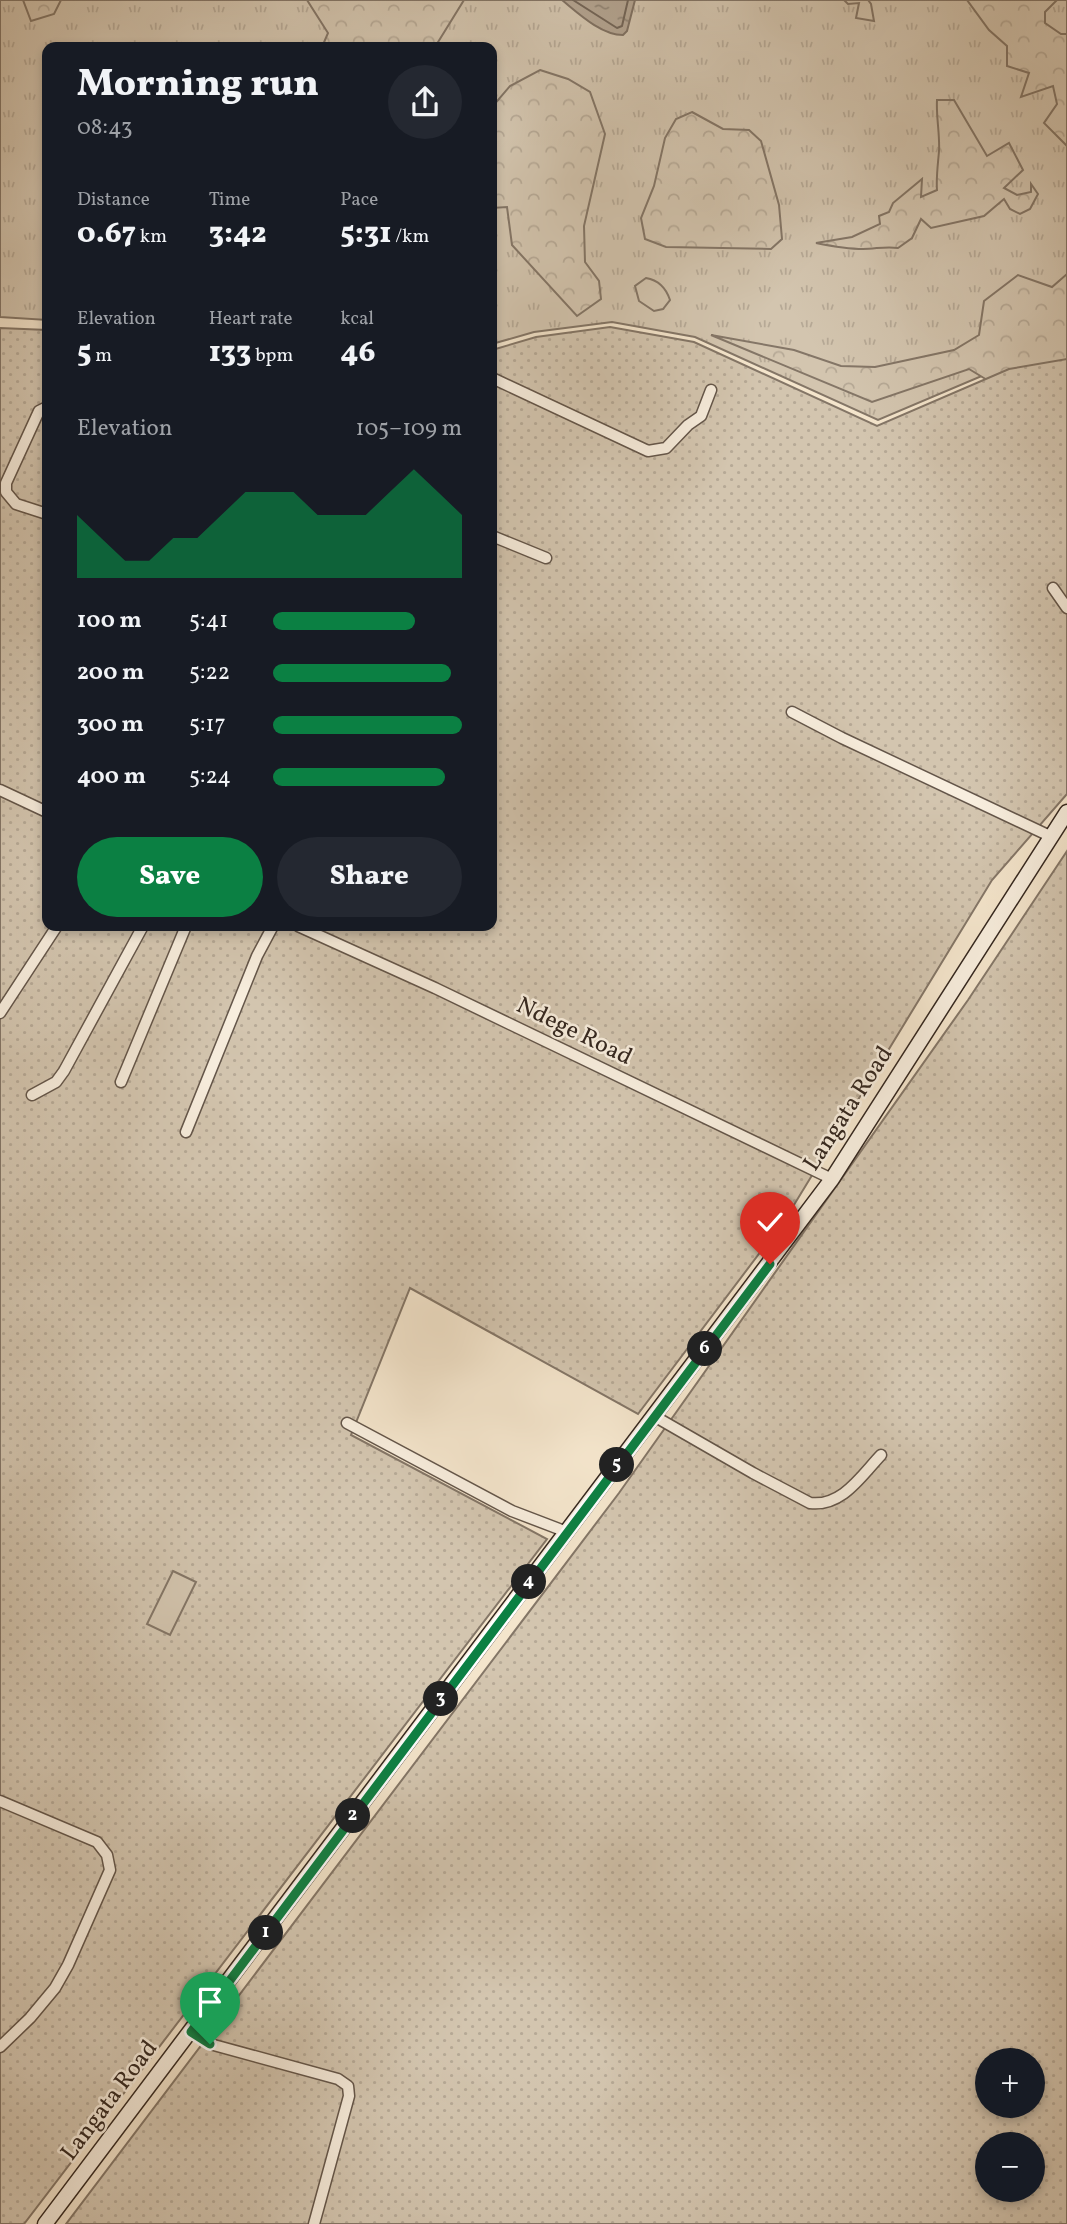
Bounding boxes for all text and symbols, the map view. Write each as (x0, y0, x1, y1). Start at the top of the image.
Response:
text: Morning run (77, 59, 319, 112)
button: share (388, 65, 462, 139)
text: 08:43 (77, 112, 133, 144)
text: Distance (77, 187, 150, 213)
text: Time (209, 187, 250, 213)
text: Pace (340, 187, 378, 213)
text: 0.67 (77, 213, 136, 255)
text: 3:42 (209, 213, 267, 255)
text: 5:31 (340, 213, 391, 255)
text: km (136, 224, 167, 250)
text: /km (391, 224, 429, 250)
text: Elevation (77, 306, 156, 332)
text: Heart rate (209, 306, 293, 332)
text: kcal (340, 306, 374, 332)
text: 5 (77, 332, 91, 374)
text: 133 (209, 332, 251, 374)
text: 46 (340, 332, 375, 374)
text: m (91, 343, 112, 369)
text: bpm (251, 343, 293, 369)
text: Elevation (77, 413, 173, 445)
text: 105–109 m (356, 413, 462, 445)
text: 100 m (77, 605, 142, 637)
text: 5:41 (189, 605, 228, 637)
text: 200 m (77, 657, 144, 689)
text: 5:22 (189, 657, 230, 689)
text: 300 m (77, 709, 144, 741)
text: 5:17 (189, 709, 226, 741)
text: 400 m (77, 761, 146, 793)
text: 5:24 (189, 761, 231, 793)
button: Save (77, 837, 263, 917)
button: Share (277, 837, 462, 917)
street label: Ndege Road (510, 989, 638, 1075)
street label: Langata Road (796, 1040, 902, 1178)
pin (740, 1192, 800, 1264)
icon: check (751, 1203, 789, 1241)
pin: 6 (688, 1332, 722, 1366)
text: 6 (699, 1335, 710, 1361)
pin: 5 (600, 1448, 634, 1482)
text: 5 (612, 1451, 621, 1477)
pin: 4 (512, 1564, 546, 1600)
text: 4 (523, 1568, 534, 1594)
pin: 3 (424, 1682, 458, 1716)
text: 3 (436, 1685, 445, 1711)
pin: 2 (336, 1798, 370, 1834)
text: 2 (348, 1802, 357, 1828)
pin: 1 (248, 1916, 284, 1951)
text: 1 (262, 1919, 269, 1945)
pin (180, 1972, 240, 2044)
icon: arrive (191, 1983, 229, 2021)
street label: Langata Road (53, 2034, 167, 2168)
map controls (975, 2048, 1045, 2202)
button: + (975, 2048, 1045, 2118)
button: − (975, 2132, 1045, 2202)

